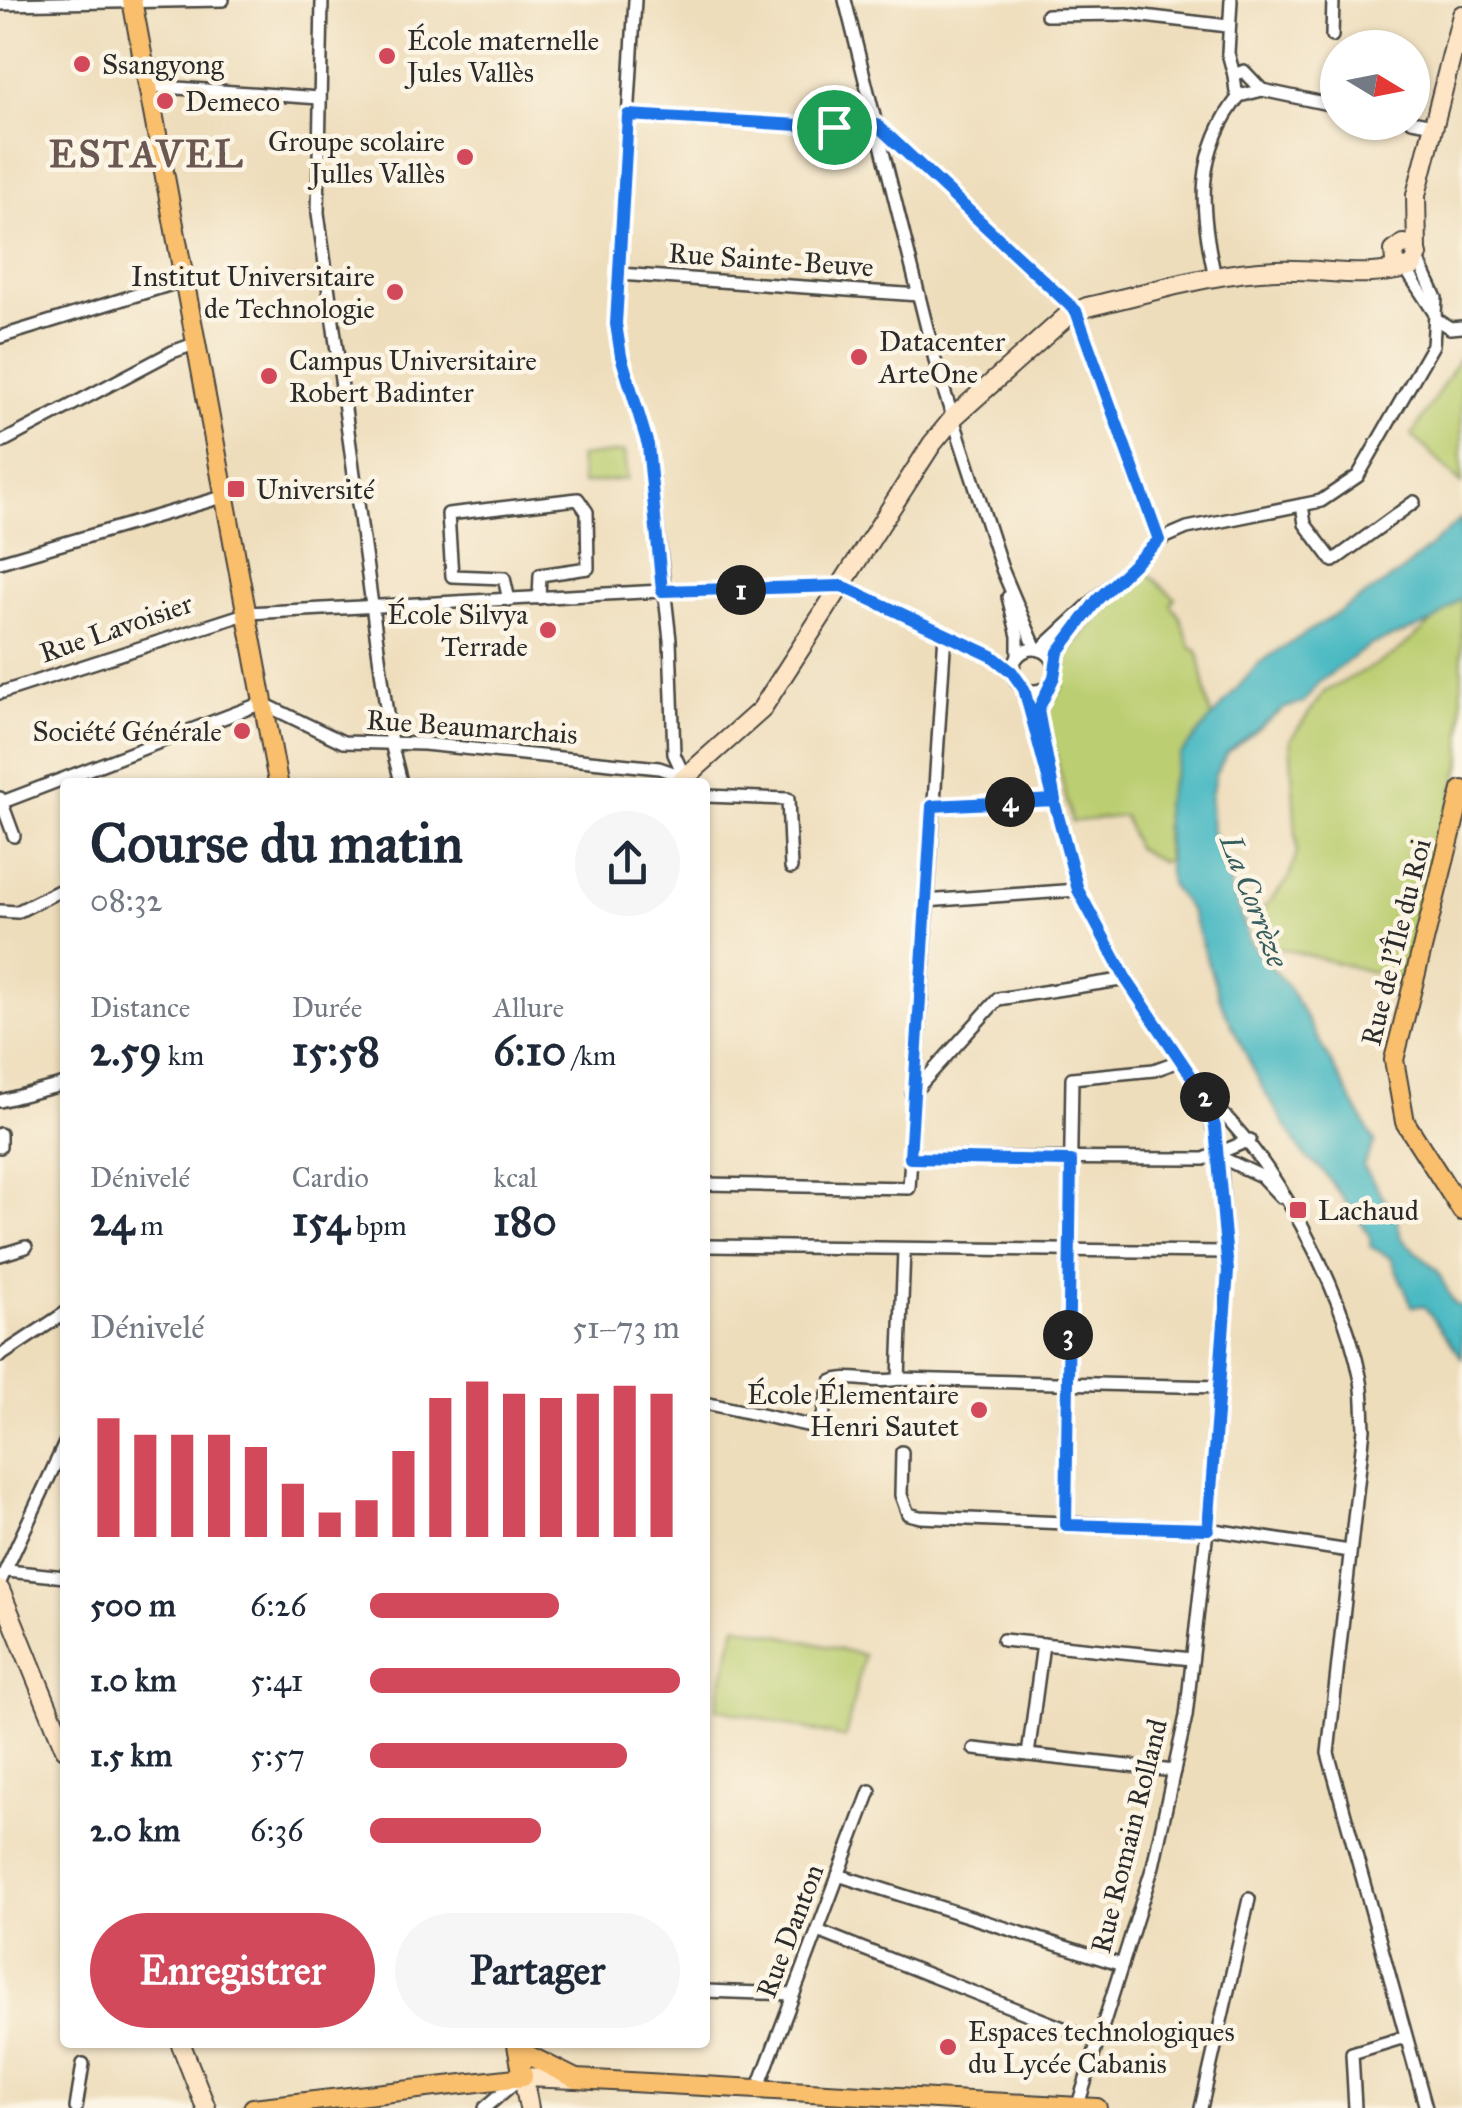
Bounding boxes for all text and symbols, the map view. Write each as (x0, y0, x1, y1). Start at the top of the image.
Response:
place label: École maternelle Jules Vallès (404, 23, 599, 90)
north arrow (1320, 30, 1430, 140)
map controls (1320, 30, 1430, 140)
marker: École maternelle Jules Vallès (376, 45, 398, 67)
place label: Ssangyong (102, 47, 225, 82)
marker: Ssangyong (71, 53, 93, 75)
place label: Demeco (185, 84, 280, 119)
pin (792, 85, 877, 170)
marker: Demeco (154, 90, 176, 112)
icon: arrive (807, 100, 862, 155)
place label: Groupe scolaire Julles Vallès (268, 124, 445, 191)
district label: ESTAVEL (49, 131, 245, 177)
marker: Groupe scolaire Julles Vallès (454, 146, 476, 168)
street label: Rue Sainte-Beuve (667, 235, 875, 285)
place label: Institut Universitaire de Technologie (131, 259, 375, 326)
marker: Institut Universitaire de Technologie (384, 281, 406, 303)
place label: Datacenter ArteOne (878, 324, 1006, 391)
place label: Campus Universitaire Robert Badinter (289, 343, 537, 410)
marker: Datacenter ArteOne (848, 346, 870, 368)
marker: Campus Universitaire Robert Badinter (258, 365, 280, 387)
place label: Université (256, 472, 375, 507)
marker: Université (225, 478, 247, 500)
pin: 1 (716, 565, 766, 615)
text: 1 (735, 572, 747, 607)
street label: Rue Lavoisier (35, 585, 198, 671)
place label: École Silvya Terrade (387, 597, 528, 664)
marker: École Silvya Terrade (537, 619, 559, 641)
street label: Rue Beaumarchais (365, 702, 579, 752)
place label: Société Générale (33, 714, 222, 749)
marker: Société Générale (231, 720, 253, 742)
pin: 4 (985, 777, 1035, 827)
text: 4 (1002, 784, 1018, 819)
text: Course du matin (90, 810, 463, 877)
button: share (575, 811, 680, 916)
water label: La Corrèze (1212, 828, 1296, 973)
street label: Rue de l'Île du Roi (1353, 835, 1439, 1049)
text: 08:32 (90, 881, 162, 920)
text: Distance (90, 990, 190, 1025)
text: Durée (292, 990, 362, 1025)
text: Allure (493, 990, 564, 1025)
text: 2.59 (90, 1025, 162, 1077)
text: 15:58 (292, 1025, 380, 1077)
text: 6:10 (493, 1025, 566, 1077)
text: km (162, 1038, 204, 1073)
text: /km (566, 1038, 616, 1073)
pin: 2 (1180, 1072, 1230, 1122)
text: 2 (1198, 1079, 1212, 1114)
text: Dénivelé (90, 1160, 190, 1195)
text: Cardio (292, 1160, 369, 1195)
text: kcal (493, 1160, 537, 1195)
place label: Lachaud (1318, 1193, 1419, 1228)
text: 24 (90, 1195, 134, 1247)
text: 154 (292, 1195, 350, 1247)
text: 180 (493, 1195, 557, 1247)
marker: Lachaud (1287, 1199, 1309, 1221)
text: m (134, 1208, 164, 1243)
text: bpm (350, 1208, 407, 1243)
text: Dénivelé (90, 1308, 205, 1347)
text: 51–73 m (572, 1308, 680, 1347)
pin: 3 (1043, 1310, 1093, 1360)
text: 3 (1062, 1317, 1074, 1352)
place label: École Élementaire Henri Sautet (747, 1377, 959, 1444)
marker: École Élementaire Henri Sautet (968, 1399, 990, 1421)
text: 500 m (90, 1586, 176, 1625)
text: 6:26 (250, 1586, 307, 1625)
text: 1.0 km (90, 1661, 177, 1700)
text: 5:41 (250, 1661, 303, 1700)
street label: Rue Romain Rolland (1083, 1715, 1175, 1957)
text: 1.5 km (90, 1736, 172, 1775)
text: 5:57 (250, 1736, 305, 1775)
text: 2.0 km (90, 1811, 180, 1850)
text: 6:36 (250, 1811, 304, 1850)
street label: Rue Danton (749, 1859, 831, 2003)
button: Enregistrer (90, 1913, 375, 2028)
button: Partager (395, 1913, 680, 2028)
place label: Espaces technologiques du Lycée Cabanis (968, 2014, 1235, 2081)
marker: Espaces technologiques du Lycée Cabanis (937, 2036, 959, 2058)

